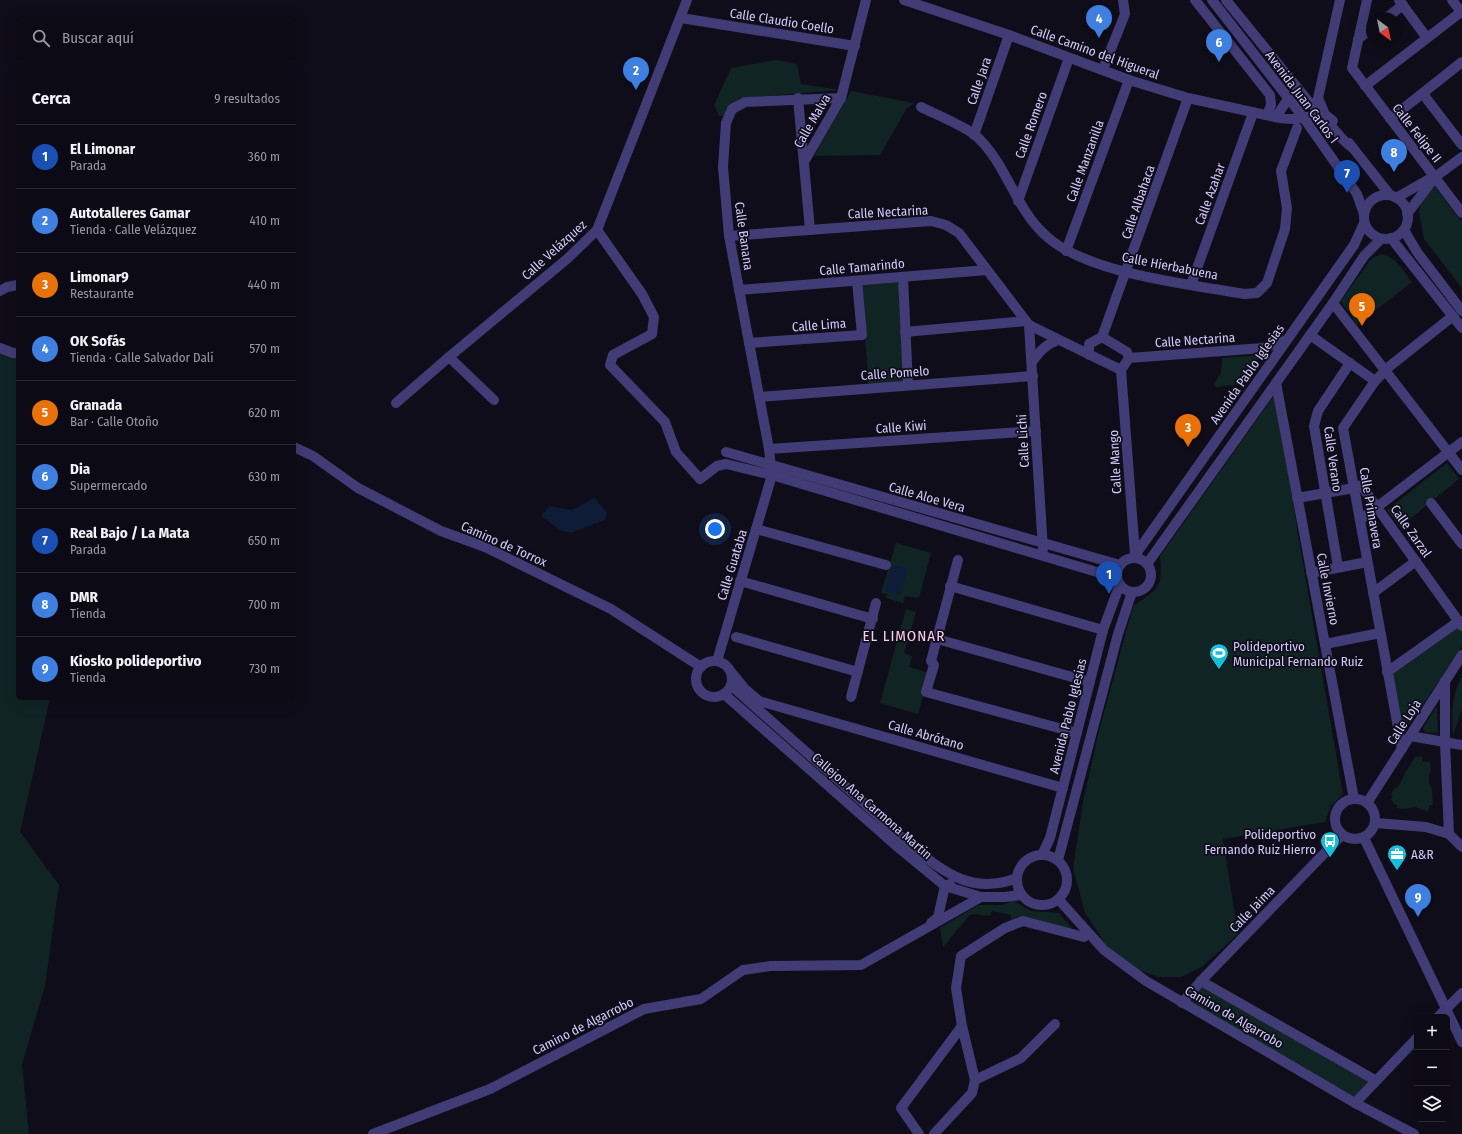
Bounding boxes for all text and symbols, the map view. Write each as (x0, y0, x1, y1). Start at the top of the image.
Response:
street label: Calle Claudio Coello (729, 5, 835, 37)
pin: 4 (1086, 5, 1112, 38)
north arrow (1366, 12, 1402, 48)
search box (16, 16, 296, 60)
street label: Calle Camino del Higueral (1029, 22, 1162, 82)
icon: search (30, 27, 52, 49)
text: Buscar aquí (62, 29, 134, 47)
pin: 6 (1206, 29, 1232, 62)
street label: Avenida Juan Carlos I (1262, 48, 1342, 146)
street label: Calle Jara (964, 55, 994, 107)
pin: 2 (623, 57, 649, 90)
text: Cerca (32, 88, 71, 109)
street label: Calle Romero (1012, 89, 1050, 161)
text: 9 resultados (214, 91, 280, 106)
street label: Calle Malva (791, 91, 833, 151)
street label: Calle Felipe II (1389, 101, 1445, 165)
street label: Calle Manzanilla (1063, 118, 1107, 204)
pin: 8 (1381, 139, 1407, 172)
text: El Limonar (70, 140, 135, 158)
text: 1 (42, 149, 48, 164)
text: 360 m (248, 149, 280, 164)
text: Parada (70, 158, 106, 173)
street label: Calle Azahar (1192, 160, 1228, 227)
pin: 7 (1334, 160, 1360, 193)
street label: Calle Albahaca (1118, 163, 1158, 241)
street label: Calle Banana (732, 201, 756, 271)
street label: Calle Nectarina (847, 202, 929, 222)
text: Autotalleres Gamar (70, 204, 190, 222)
text: 2 (42, 213, 48, 228)
text: 410 m (250, 213, 280, 228)
street label: Calle Velázquez (519, 217, 589, 283)
text: Tienda · Calle Velázquez (70, 222, 197, 237)
street label: Calle Hierbabuena (1121, 249, 1219, 283)
street label: Calle Tamarindo (819, 256, 905, 278)
text: Limonar9 (70, 268, 129, 286)
text: 3 (42, 277, 48, 292)
text: 440 m (248, 277, 280, 292)
text: Restaurante (70, 286, 134, 301)
pin: 5 (1349, 293, 1375, 326)
street label: Calle Lima (791, 316, 847, 334)
street label: Avenida Pablo Iglesias (1207, 321, 1287, 427)
street label: Calle Nectarina (1154, 330, 1236, 350)
text: OK Sofás (70, 332, 126, 350)
text: 4 (42, 341, 48, 356)
text: 570 m (249, 341, 280, 356)
text: Tienda · Calle Salvador Dalí (70, 350, 214, 365)
street label: Calle Pomelo (860, 363, 930, 383)
text: Granada (70, 396, 122, 414)
text: 5 (42, 405, 48, 420)
text: 620 m (248, 405, 280, 420)
text: Bar · Calle Otoño (70, 414, 159, 429)
street label: Calle Lichi (1014, 414, 1032, 468)
pin: 3 (1175, 414, 1201, 447)
street label: Calle Kiwi (875, 418, 927, 436)
street label: Calle Verano (1321, 425, 1345, 493)
street label: Calle Mango (1106, 429, 1124, 494)
text: Dia (70, 460, 90, 478)
street label: Calle Primavera (1356, 466, 1386, 550)
text: 6 (42, 469, 48, 484)
text: 630 m (248, 469, 280, 484)
text: Supermercado (70, 478, 147, 493)
street label: Calle Aloe Vera (887, 479, 967, 515)
street label: Calle Zarzal (1388, 502, 1435, 560)
street label: Camino de Torrox (459, 518, 550, 570)
your location (705, 519, 725, 539)
text: Real Bajo / La Mata (70, 524, 189, 542)
street label: Calle Guataba (714, 528, 750, 602)
text: 7 (42, 533, 48, 548)
text: 650 m (248, 533, 280, 548)
text: Parada (70, 542, 106, 557)
street label: Calle Invierno (1314, 552, 1342, 626)
pin: 1 (1096, 561, 1122, 594)
text: DMR (70, 588, 98, 606)
text: 8 (42, 597, 48, 612)
text: 700 m (248, 597, 280, 612)
text: Tienda (70, 606, 106, 621)
district label: EL LIMONAR (863, 627, 945, 645)
place label: Polideportivo Municipal Fernando Ruiz (1233, 639, 1363, 669)
sports icon: Polideportivo Municipal Fernando Ruiz (1208, 642, 1230, 670)
text: Kiosko polideportivo (70, 652, 201, 670)
street label: Avenida Pablo Iglesias (1046, 656, 1090, 775)
text: 9 (42, 661, 48, 676)
text: 730 m (249, 661, 280, 676)
text: Tienda (70, 670, 106, 685)
street label: Calle Loja (1384, 697, 1424, 747)
street label: Calle Abrótano (886, 717, 966, 753)
street label: Callejon Ana Carmona Martin (809, 750, 935, 862)
place label: Polideportivo Fernando Ruiz Hierro (1204, 827, 1316, 857)
bus stop icon: Polideportivo Fernando Ruiz Hierro (1319, 830, 1341, 858)
office icon: A&R (1386, 843, 1408, 871)
place label: A&R (1411, 847, 1434, 862)
street label: Calle Jaima (1226, 883, 1278, 935)
pin: 9 (1405, 884, 1431, 917)
street label: Camino de Algarrobo (1182, 983, 1286, 1051)
street label: Camino de Algarrobo (530, 994, 636, 1058)
map controls (1414, 1014, 1450, 1122)
button: + (1414, 1014, 1450, 1050)
button: − (1414, 1050, 1450, 1086)
button: layers (1414, 1086, 1450, 1122)

